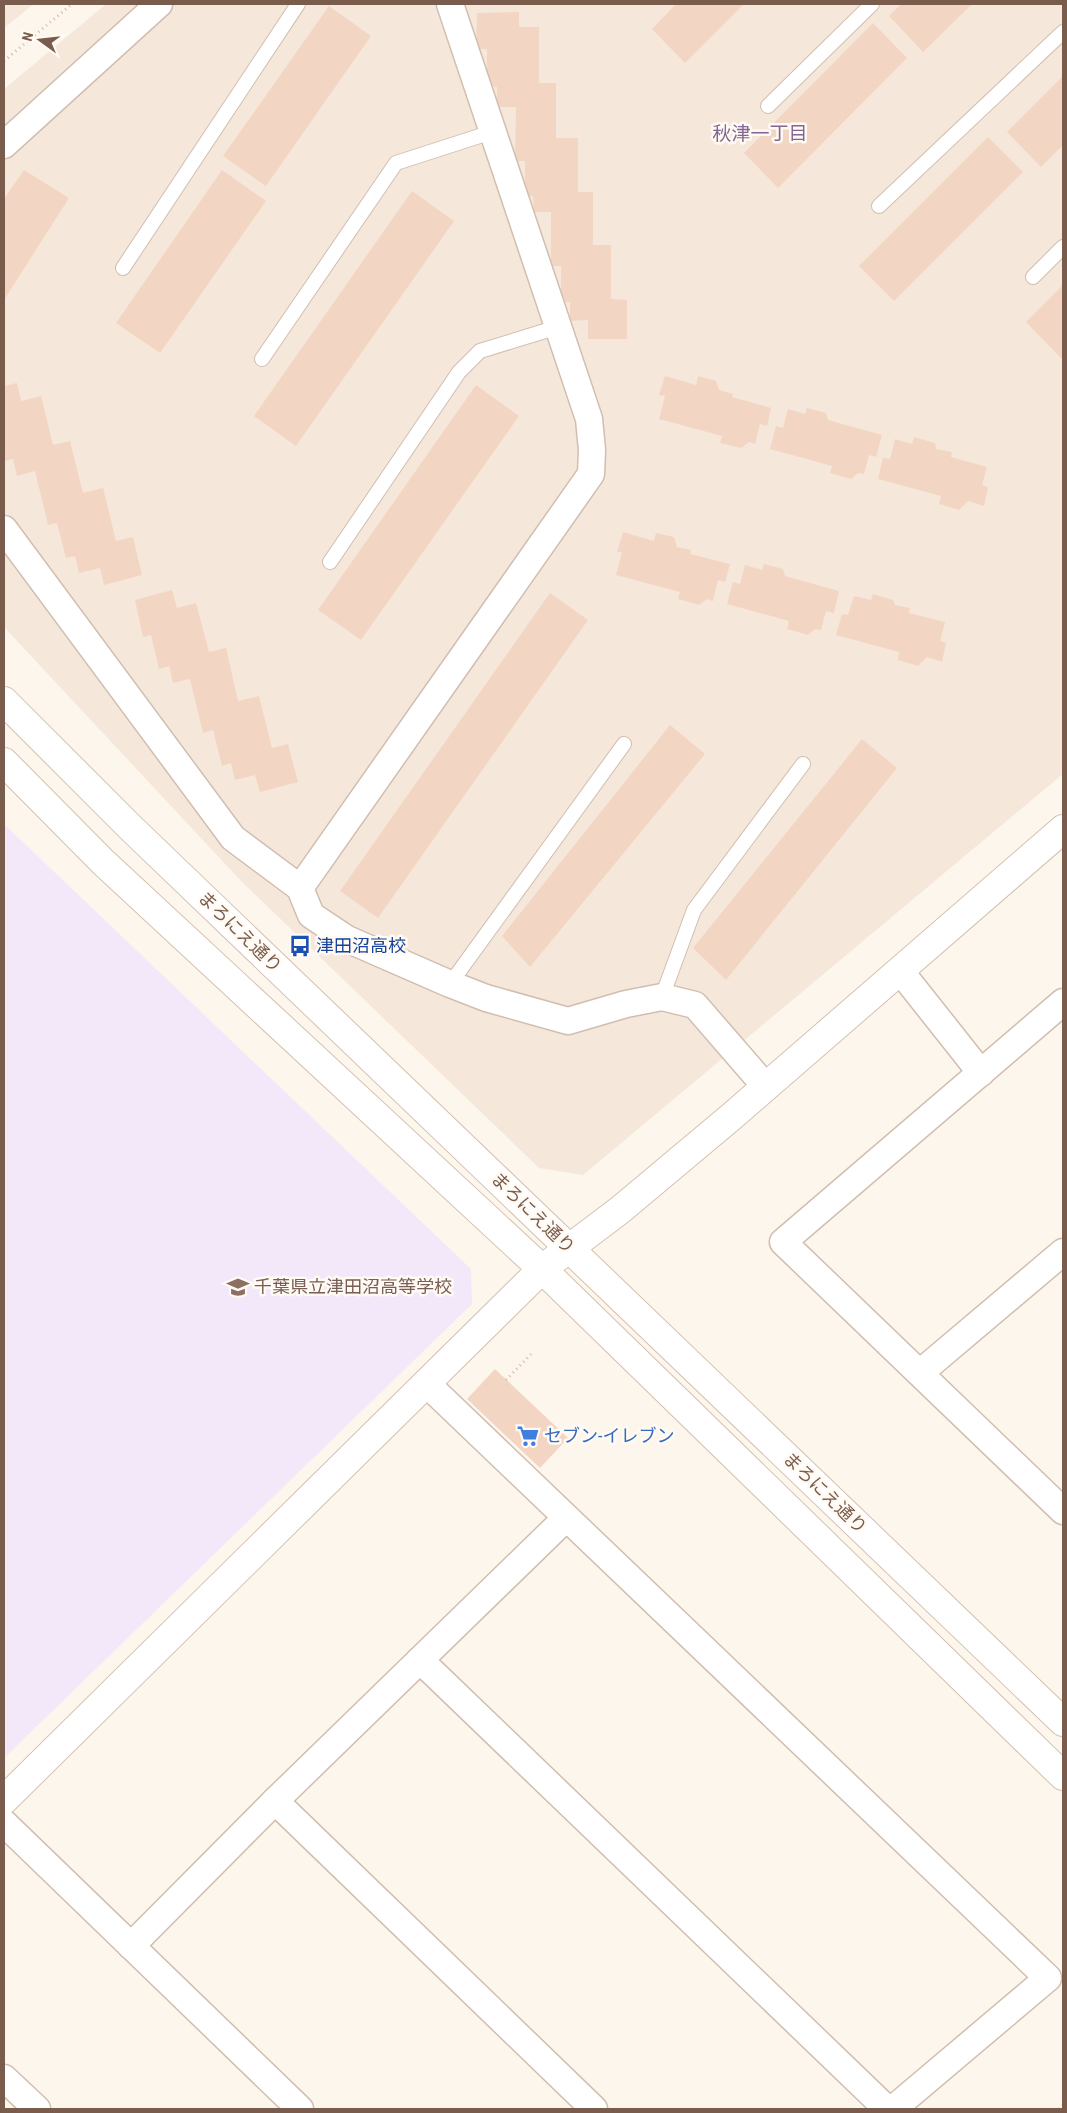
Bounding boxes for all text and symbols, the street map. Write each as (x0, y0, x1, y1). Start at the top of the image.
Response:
north arrow (15, 15, 65, 65)
text: N (19, 30, 36, 43)
district label: 秋津一丁目 (712, 122, 808, 145)
street label: まろにえ通り (194, 887, 286, 977)
bus stop icon: 津田沼高校 (287, 933, 313, 959)
place label: 津田沼高校 (316, 935, 406, 956)
street label: まろにえ通り (487, 1168, 579, 1258)
school or university icon: 千葉県立津田沼高等学校 (225, 1274, 251, 1300)
place label: 千葉県立津田沼高等学校 (254, 1276, 452, 1297)
supermarket icon: セブン-イレブン (515, 1423, 541, 1449)
place label: セブン-イレブン (544, 1425, 674, 1446)
street label: まろにえ通り (779, 1448, 871, 1538)

